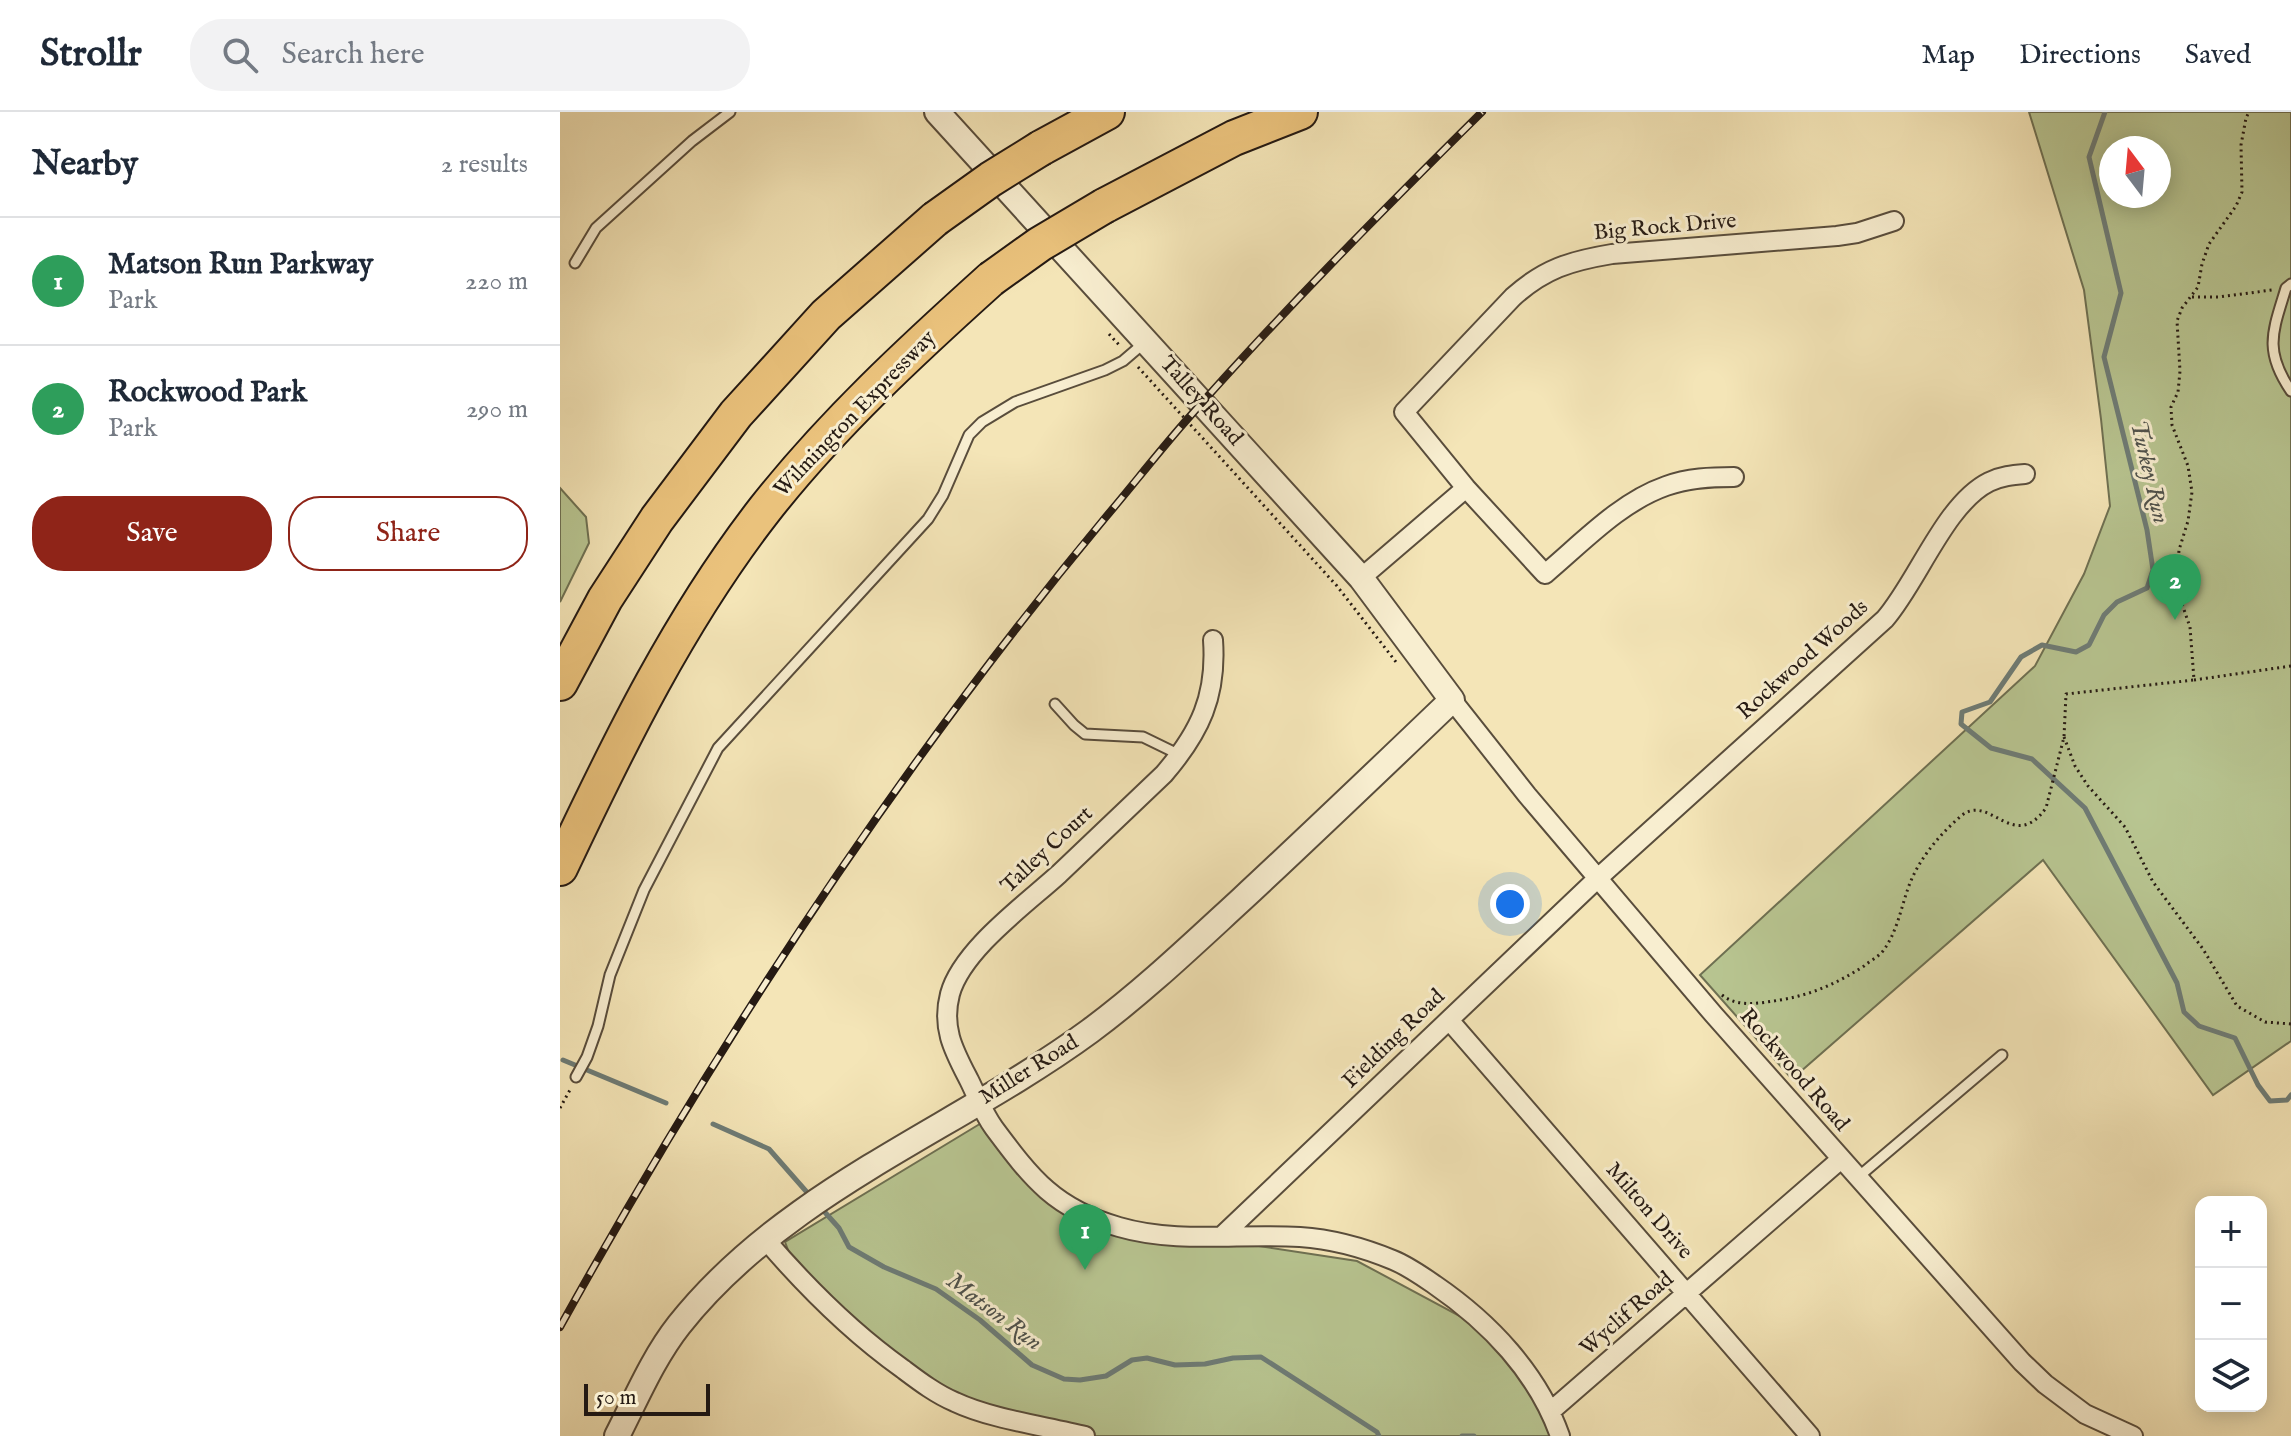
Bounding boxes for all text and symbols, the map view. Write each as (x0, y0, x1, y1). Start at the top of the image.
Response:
search box (190, 19, 750, 91)
text: Strollr (40, 31, 142, 79)
icon: search (218, 33, 262, 77)
text: Search here (282, 36, 425, 74)
text: Map (1921, 38, 1975, 73)
text: Directions (2019, 38, 2141, 73)
text: Saved (2185, 38, 2251, 73)
north arrow (2099, 136, 2171, 208)
text: Nearby (32, 143, 138, 186)
text: 2 results (441, 148, 528, 181)
street label: Big Rock Drive (1593, 207, 1737, 247)
text: Matson Run Parkway (108, 246, 373, 284)
text: 1 (53, 265, 63, 298)
text: 220 m (465, 265, 528, 298)
text: Park (108, 284, 157, 317)
street label: Wilmington Expressway (768, 325, 942, 503)
street label: Talley Road (1153, 350, 1249, 452)
text: Rockwood Park (108, 374, 307, 412)
text: 2 (52, 393, 64, 426)
text: 290 m (466, 393, 528, 426)
text: Park (108, 412, 157, 445)
water label: Turkey Run (2122, 417, 2176, 527)
button: Save (32, 496, 272, 571)
button: Share (288, 496, 528, 571)
pin: 2 (2149, 554, 2201, 620)
street label: Rockwood Woods (1732, 594, 1874, 726)
street label: Talley Court (995, 800, 1099, 900)
your location (1490, 884, 1530, 924)
street label: Fielding Road (1337, 983, 1451, 1095)
street label: Rockwood Road (1733, 1003, 1855, 1137)
street label: Miller Road (974, 1029, 1084, 1111)
street label: Milton Drive (1599, 1157, 1699, 1265)
map controls (2195, 1196, 2267, 1412)
button: + (2195, 1196, 2267, 1268)
pin: 1 (1059, 1204, 1111, 1270)
water label: Matson Run (940, 1266, 1048, 1358)
street label: Wyclif Road (1574, 1266, 1680, 1362)
button: − (2195, 1268, 2267, 1340)
button: layers (2195, 1340, 2267, 1412)
scale bar (584, 1380, 710, 1416)
text: 50 m (596, 1384, 637, 1412)

